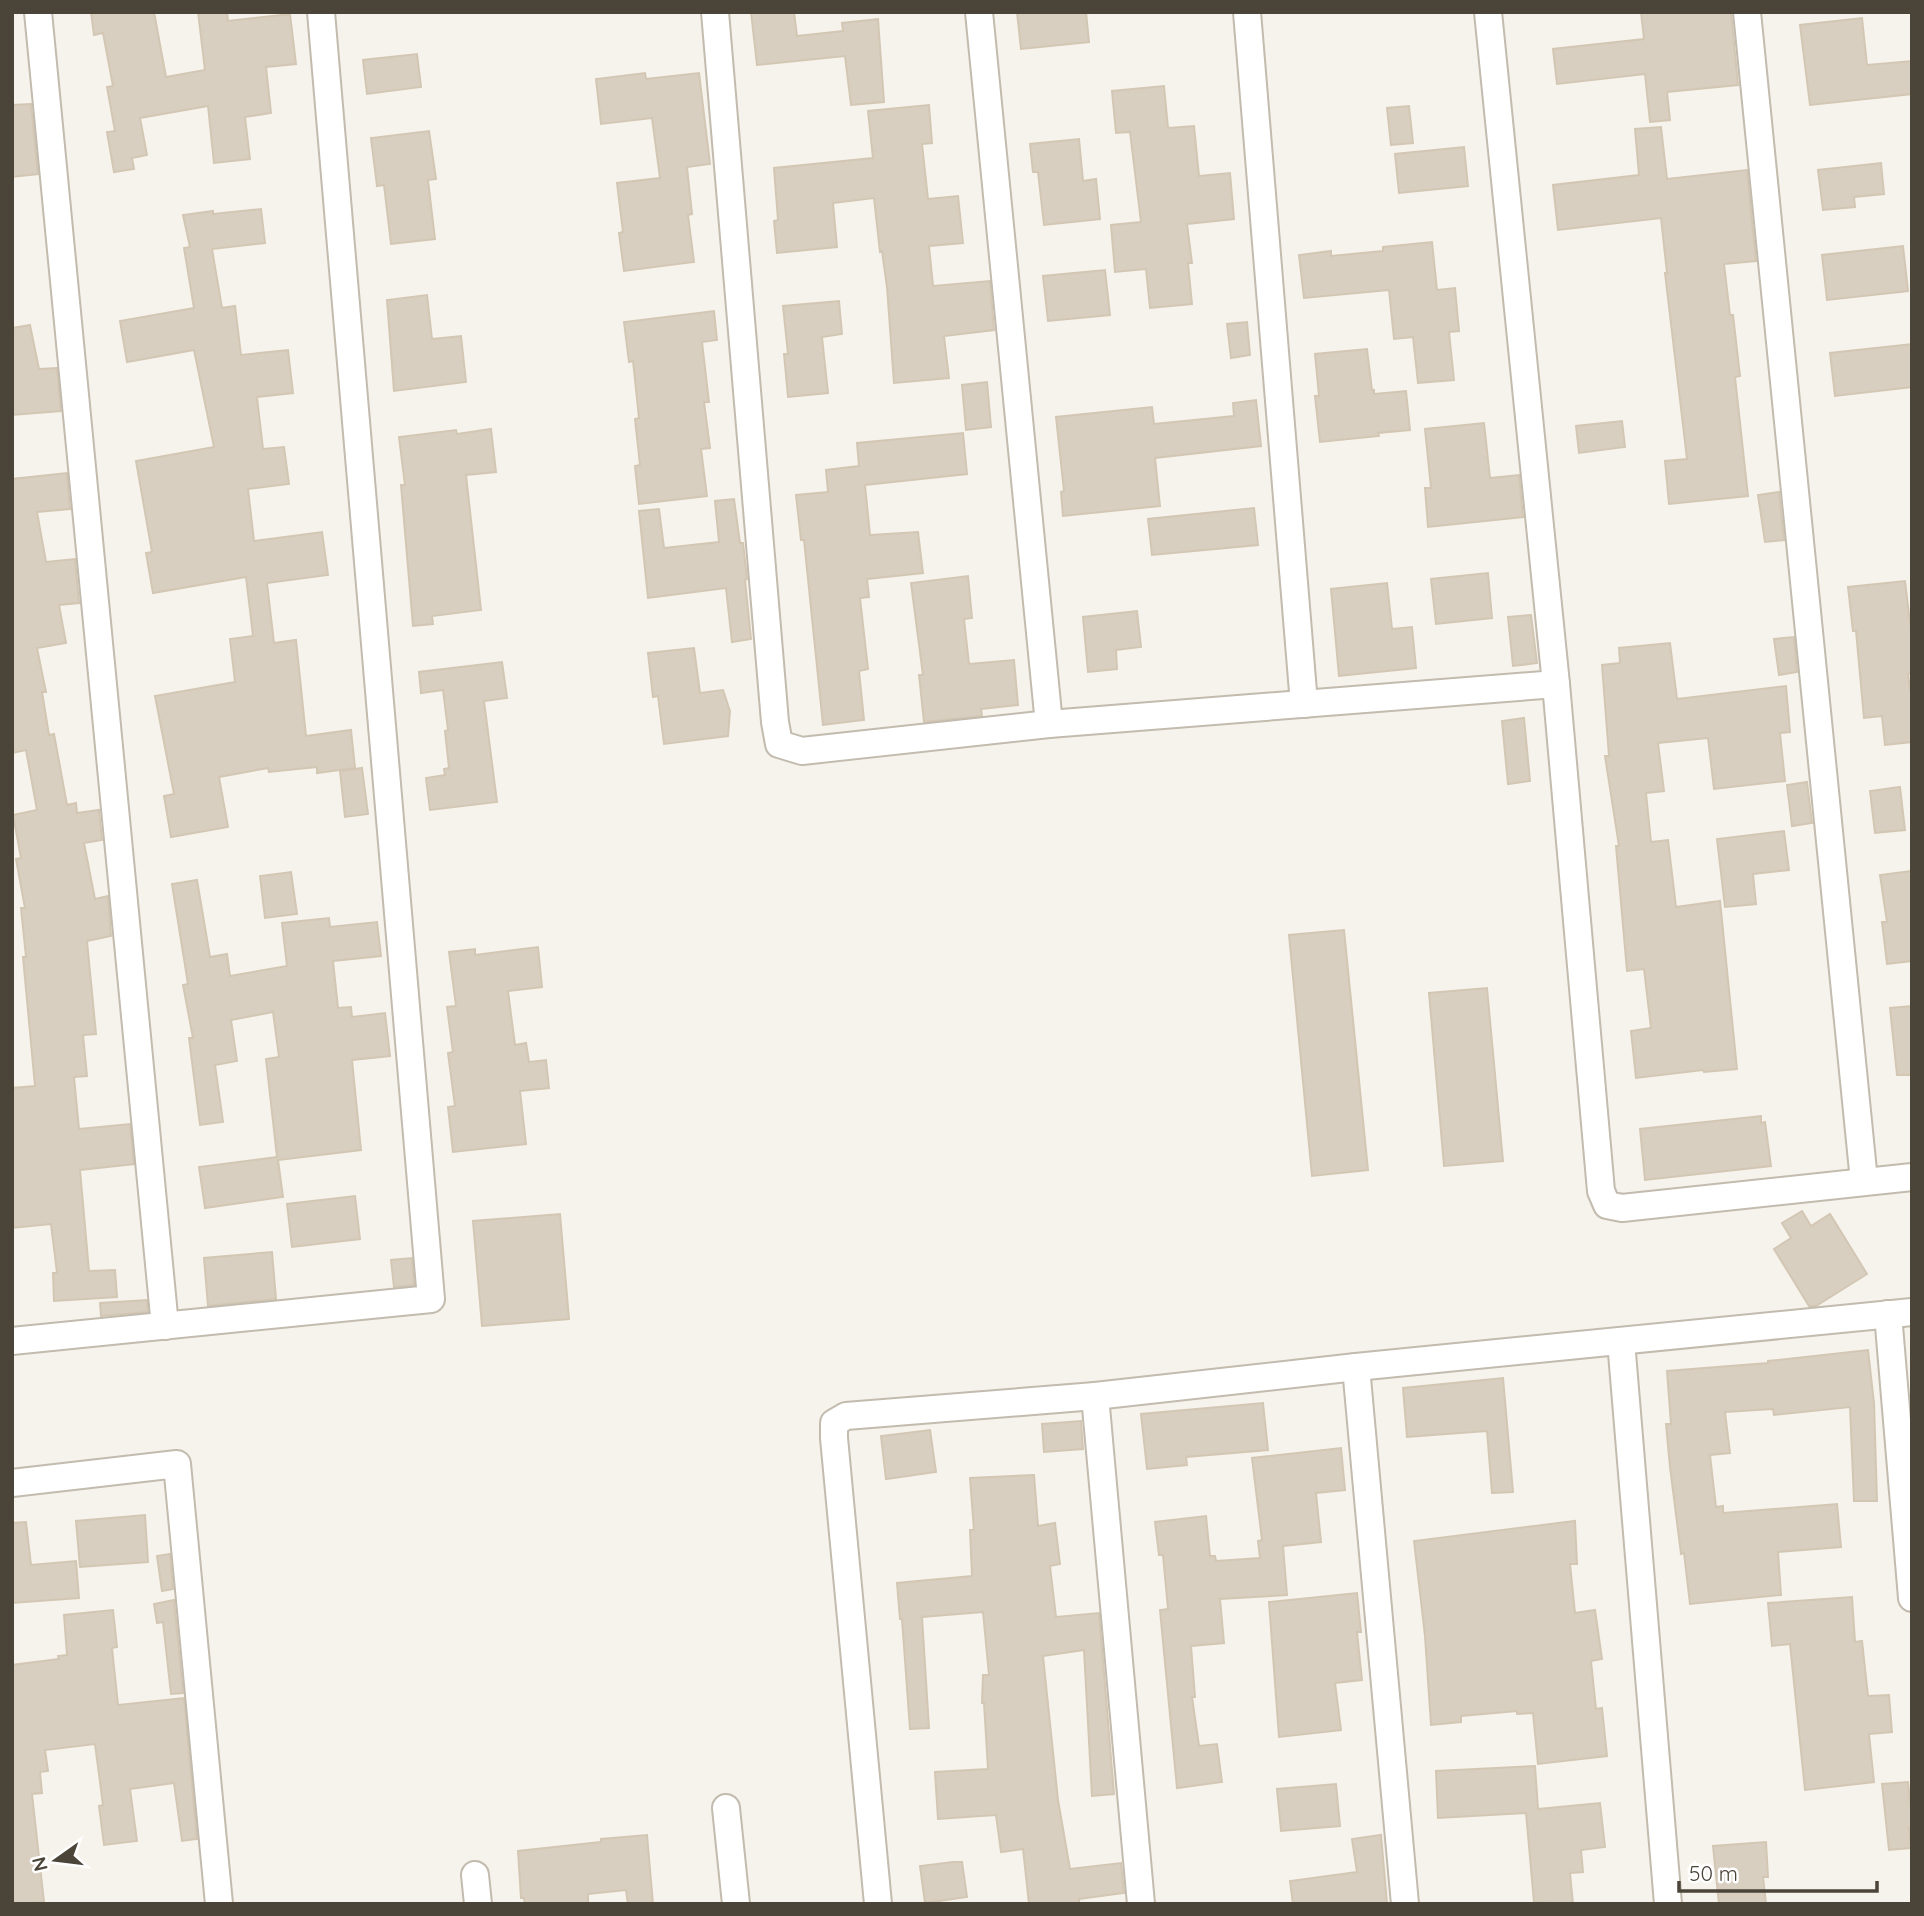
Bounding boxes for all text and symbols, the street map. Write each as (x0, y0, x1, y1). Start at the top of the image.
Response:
north arrow (21, 1825, 91, 1895)
scale bar (1679, 1850, 1877, 1894)
text: N (26, 1854, 53, 1874)
text: 50 m (1689, 1860, 1738, 1886)

